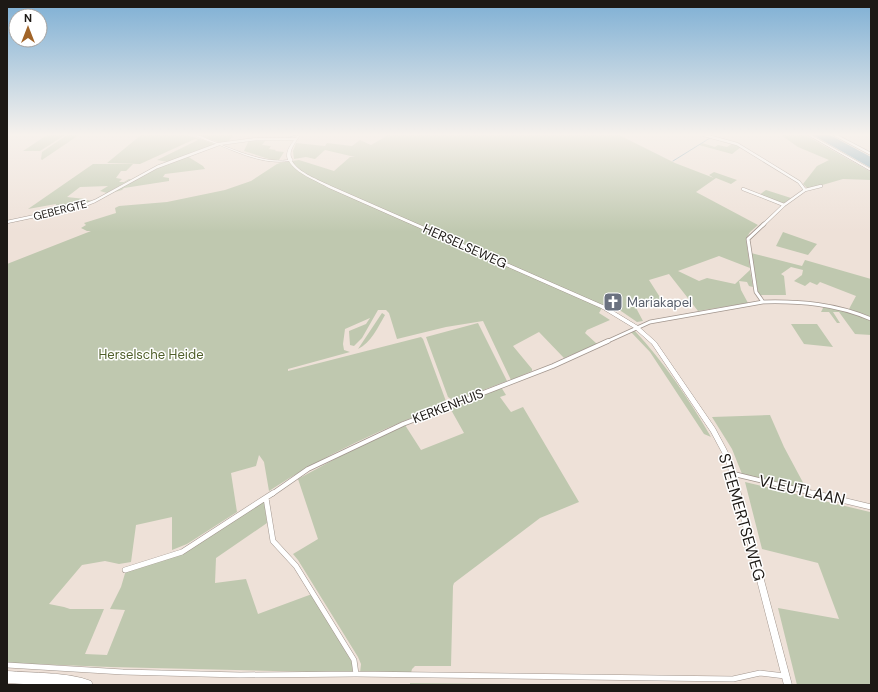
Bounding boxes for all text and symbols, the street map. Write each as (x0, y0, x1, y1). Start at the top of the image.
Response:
north arrow (8, 8, 48, 48)
text: N (24, 11, 32, 25)
street label: GEBERGTE (32, 197, 88, 223)
street label: HERSELSEWEG (420, 220, 510, 272)
church icon: Mariakapel (602, 291, 624, 313)
place label: Mariakapel (627, 294, 692, 311)
park label: Herselsche Heide (98, 346, 204, 363)
street label: KERKENHUIS (410, 385, 486, 427)
street label: STEEMERTSEWEG (714, 451, 770, 583)
street label: VLEUTLAAN (757, 470, 847, 510)

